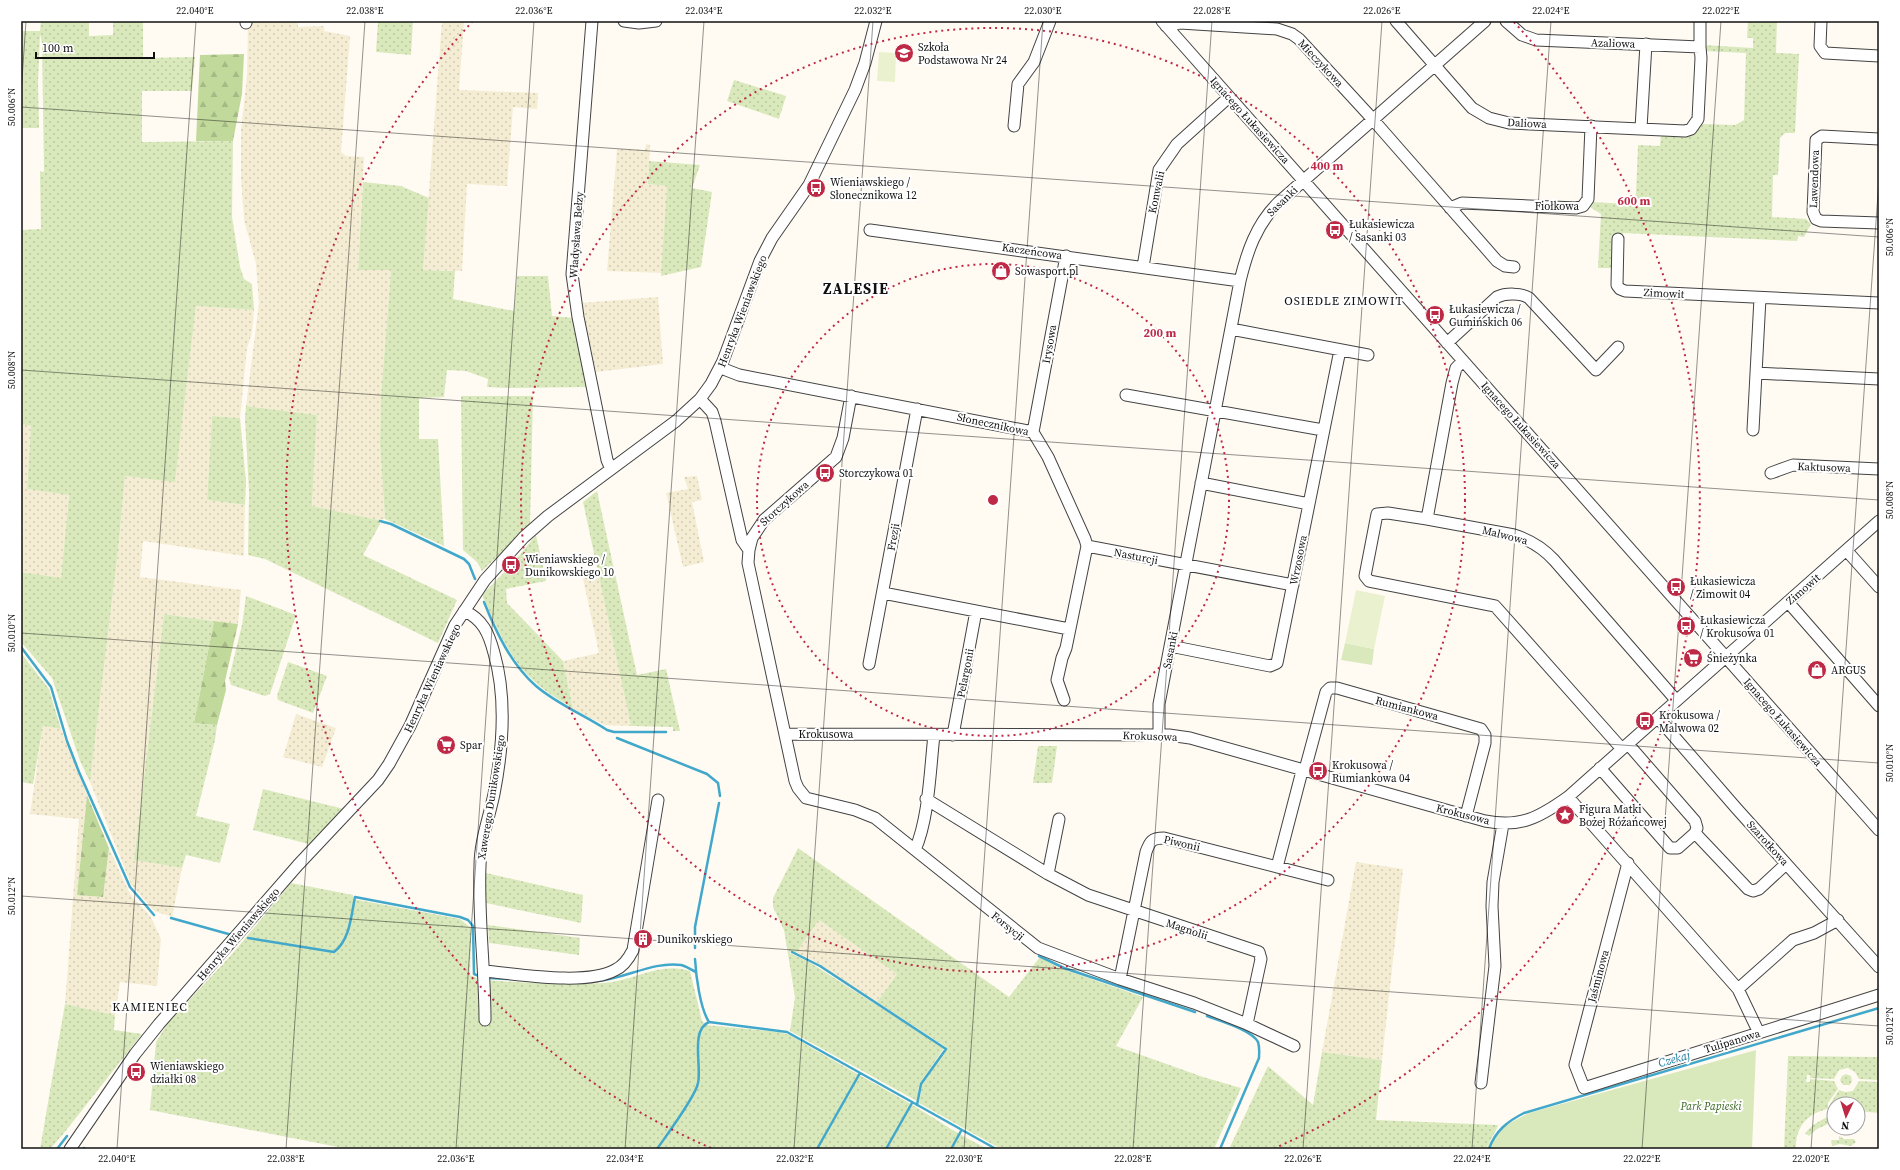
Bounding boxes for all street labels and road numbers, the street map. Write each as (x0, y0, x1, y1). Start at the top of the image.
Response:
street label: Azaliowa (1591, 35, 1636, 52)
street label: Mieczykowa (1295, 36, 1347, 91)
street label: Ignacego Łukasiewicza (1206, 74, 1293, 167)
street label: Daliowa (1507, 115, 1548, 132)
street label: Lawendowa (1806, 149, 1823, 209)
street label: Konwalii (1145, 169, 1168, 215)
street label: Sasanki (1264, 183, 1301, 220)
street label: Władysława Bełzy (566, 191, 587, 279)
street label: Fiołkowa (1535, 199, 1580, 214)
street label: Kaczeńcowa (1001, 240, 1063, 263)
street label: Henryka Wieniawskiego (714, 253, 771, 369)
street label: Zimowit (1643, 285, 1685, 302)
street label: Irysowa (1039, 323, 1060, 365)
street label: Ignacego Łukasiewicza (1477, 379, 1564, 472)
street label: Słonecznikowa (956, 410, 1031, 440)
street label: Kaktusowa (1797, 459, 1851, 476)
street label: Storczykowa (757, 477, 812, 529)
street label: Frezji (884, 522, 903, 552)
street label: Malwowa (1480, 523, 1530, 548)
street label: Wrzosowa (1286, 534, 1311, 586)
street label: Nasturcji (1113, 545, 1159, 568)
street label: Zimowit (1783, 570, 1824, 608)
street label: Henryka Wieniawskiego (401, 621, 464, 735)
street label: Sasanki (1160, 630, 1181, 670)
street label: Pelargonii (953, 647, 978, 699)
street label: Ignacego Łukasiewicza (1740, 675, 1825, 770)
street label: Rumiankowa (1374, 693, 1440, 724)
street label: Krokusowa (799, 727, 854, 742)
street label: Krokusowa (1122, 728, 1178, 745)
street label: Xawerego Dunikowskiego (474, 734, 509, 861)
street label: Krokusowa (1434, 801, 1492, 828)
street label: Szarotkowa (1743, 818, 1792, 869)
street label: Piwonii (1162, 832, 1202, 855)
street label: Henryka Wieniawskiego (194, 885, 283, 984)
street label: Forsycji (988, 908, 1027, 944)
street label: Magnolii (1164, 916, 1210, 943)
street label: Jaśminowa (1584, 948, 1613, 1005)
street label: Tulipanowa (1702, 1026, 1762, 1057)

